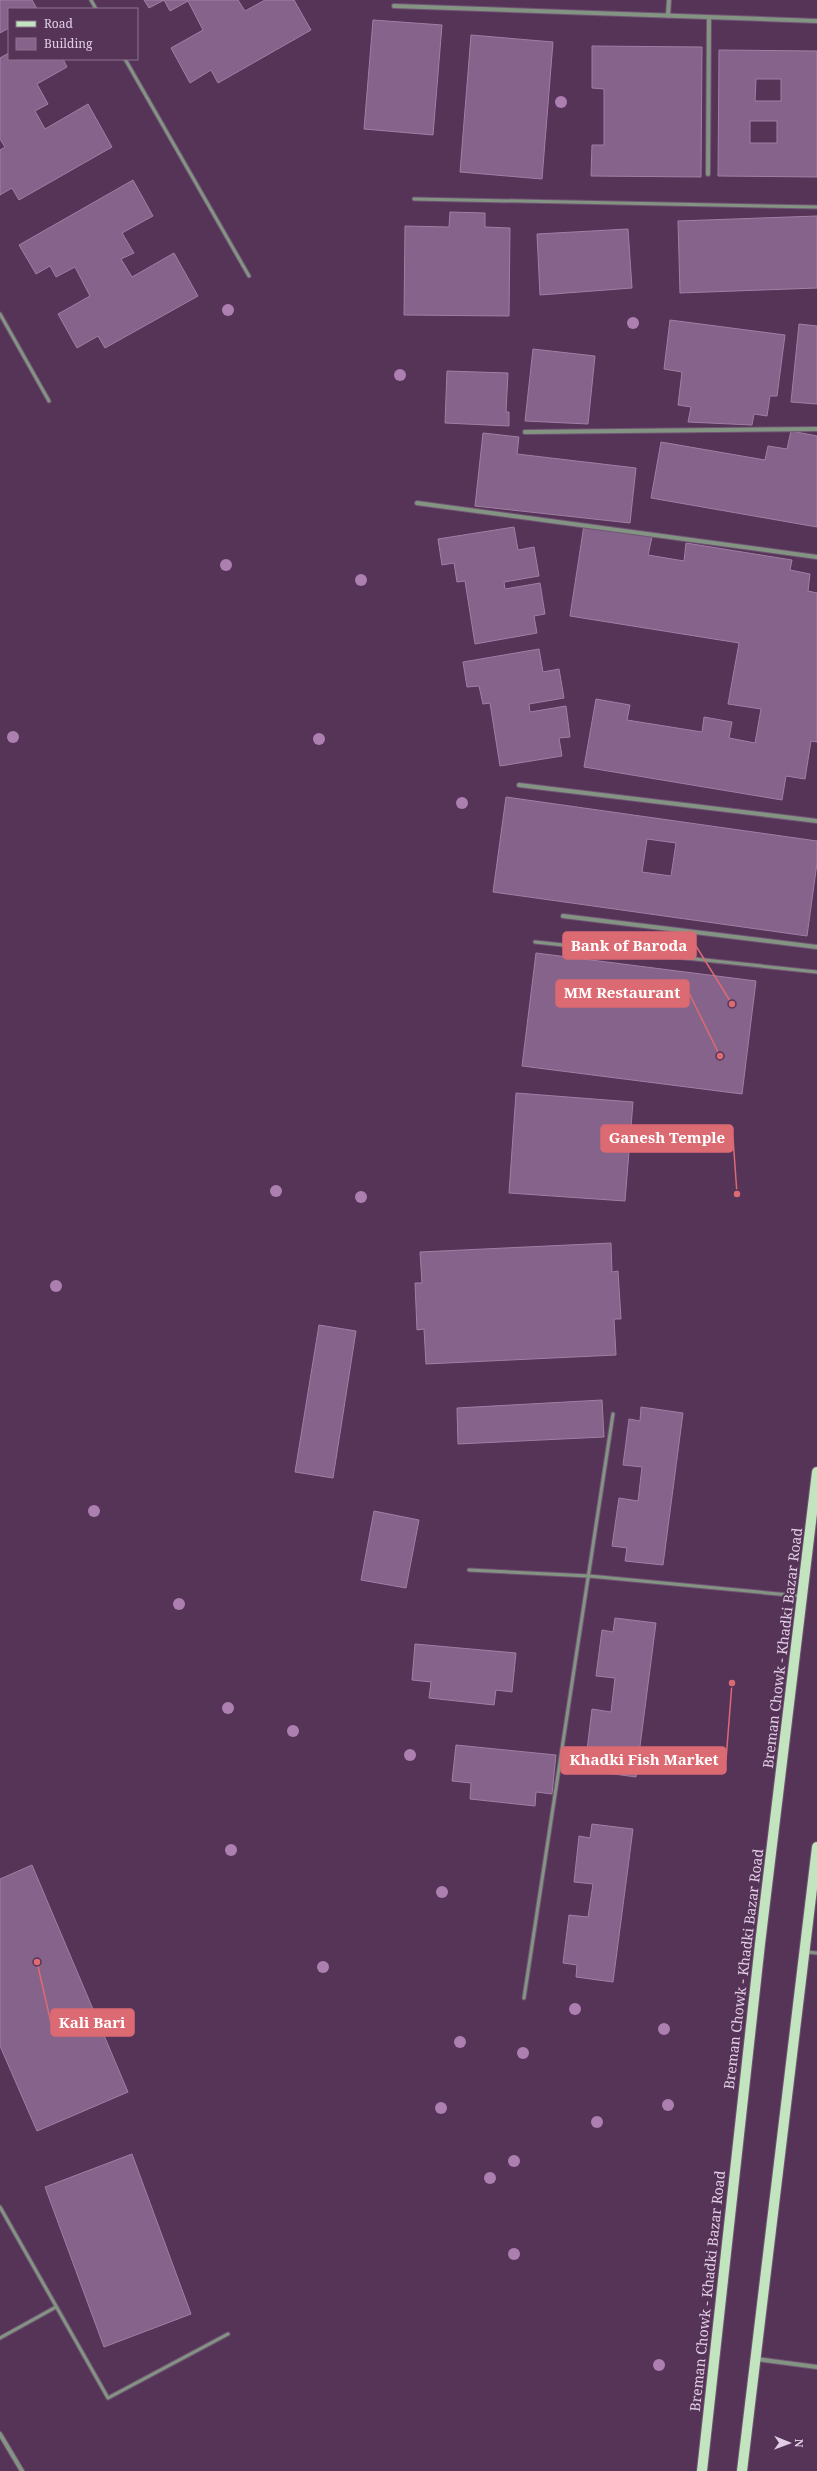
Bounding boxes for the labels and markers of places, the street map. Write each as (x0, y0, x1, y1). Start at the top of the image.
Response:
callout: Bank of Baroda (563, 932, 696, 959)
callout: MM Restaurant (556, 980, 689, 1007)
callout: Ganesh Temple (601, 1125, 733, 1152)
callout: Khadki Fish Market (561, 1747, 726, 1774)
callout: Kali Bari (51, 2009, 134, 2036)

